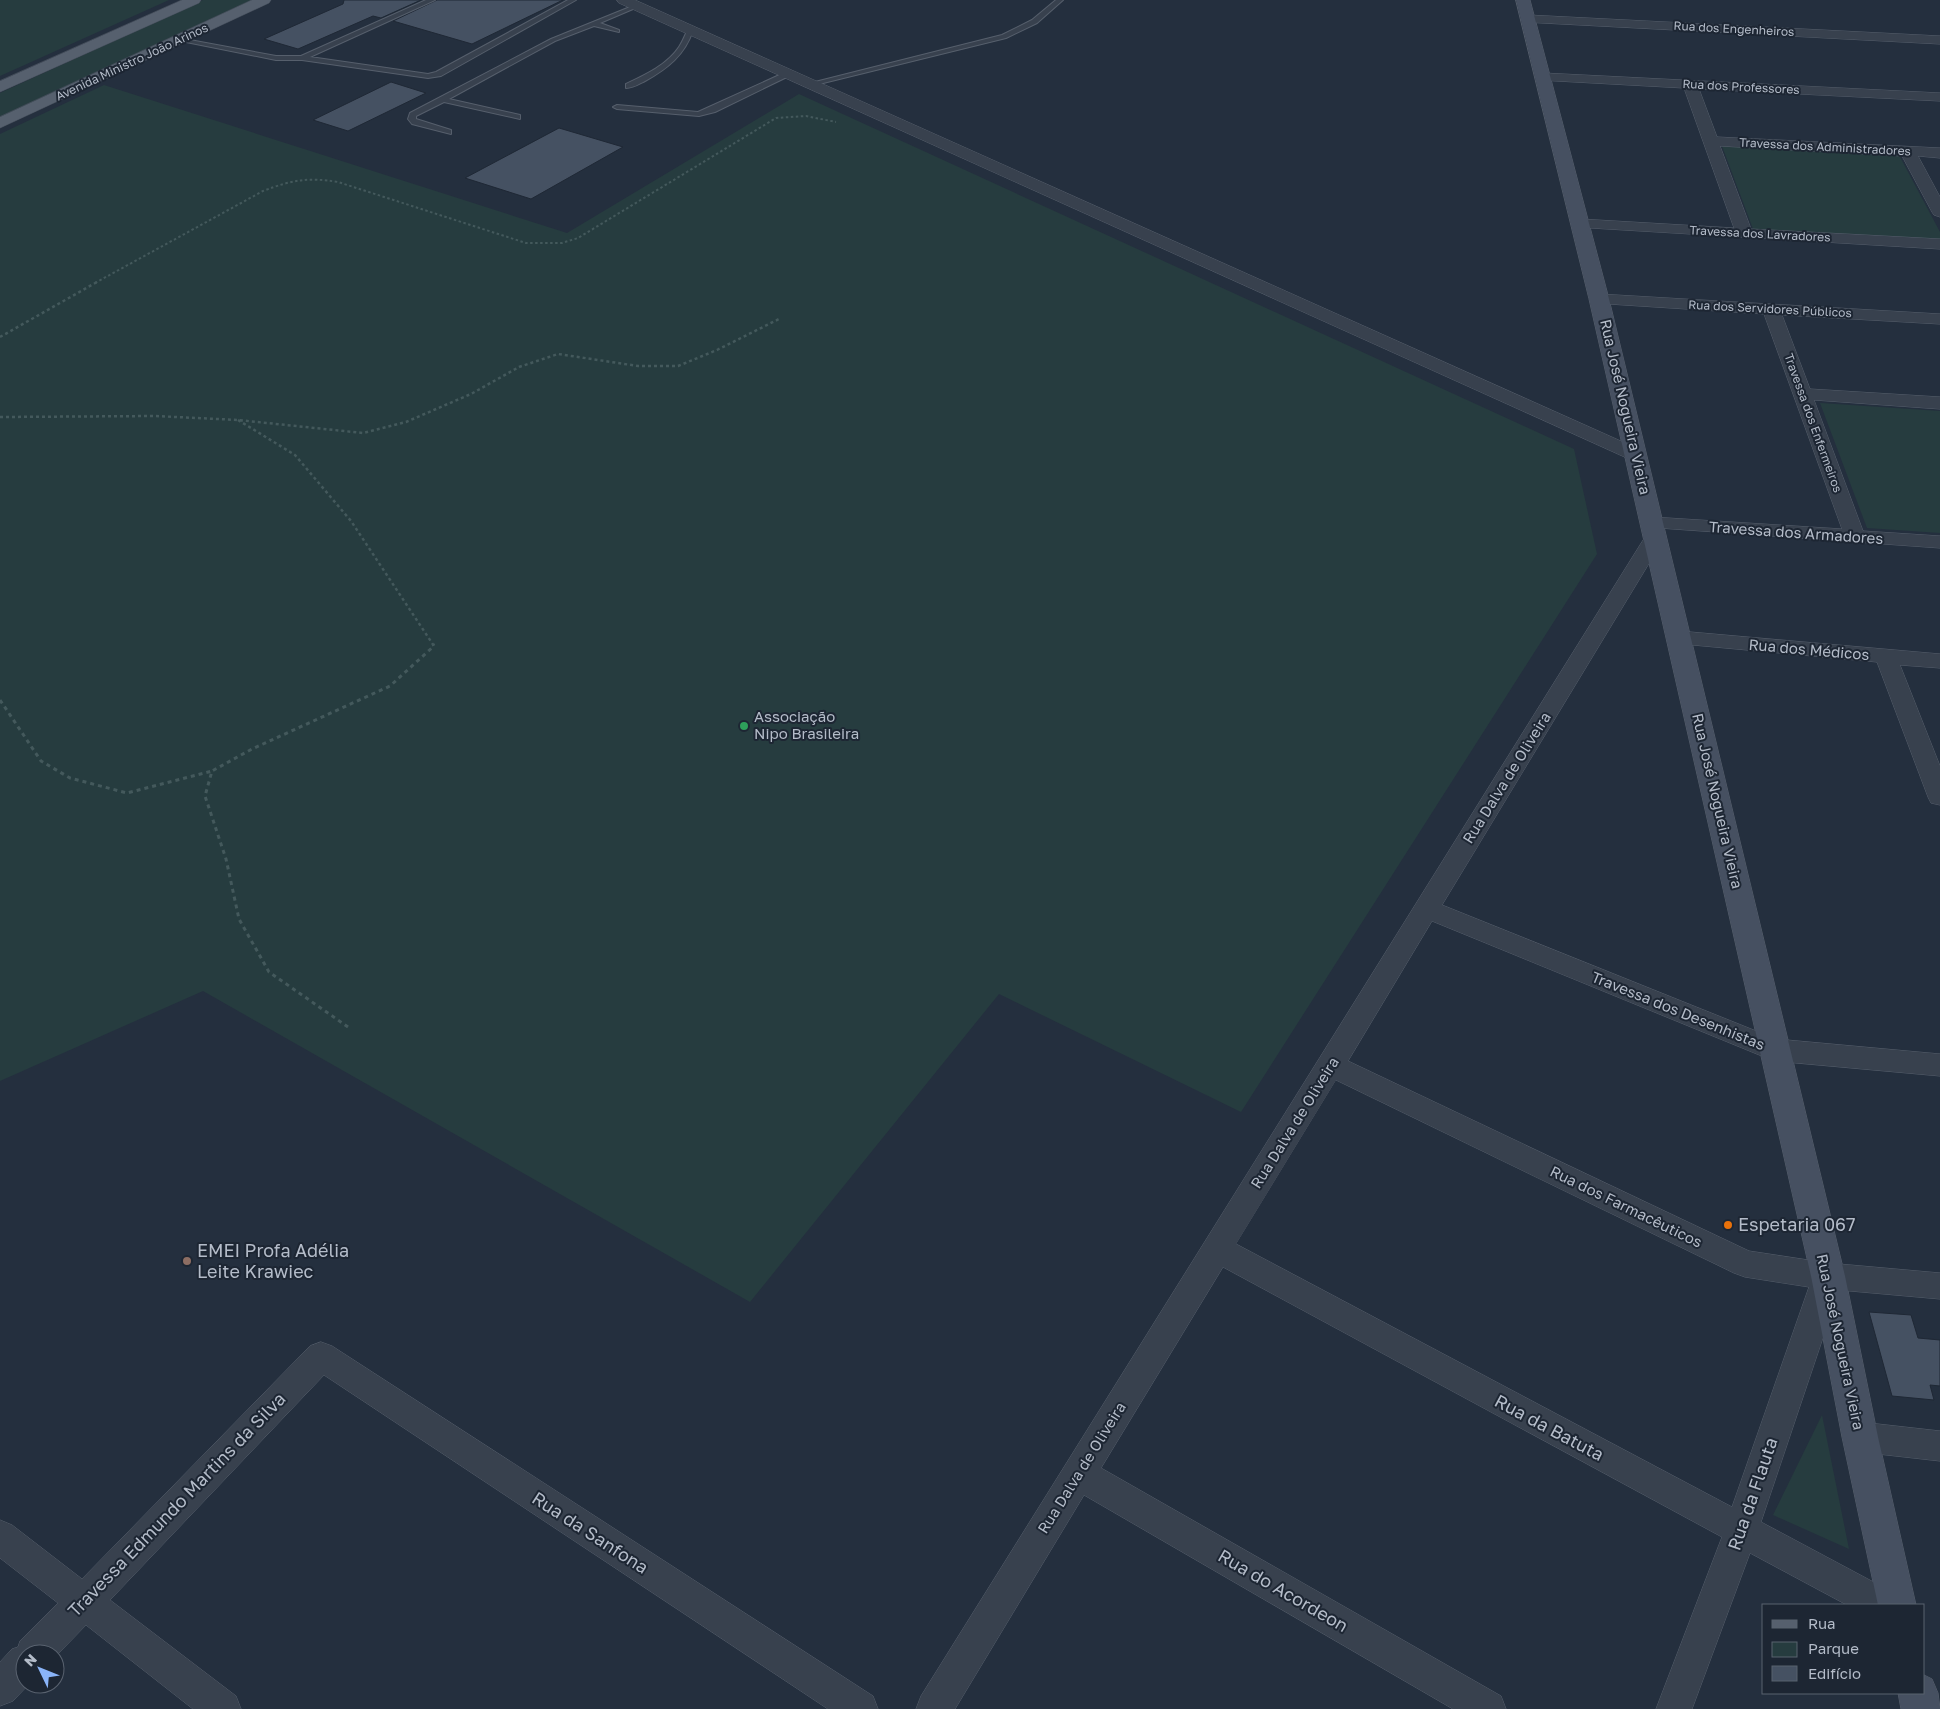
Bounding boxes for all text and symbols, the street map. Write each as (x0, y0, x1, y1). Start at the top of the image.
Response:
street label: Rua dos Engenheiros (1673, 18, 1795, 39)
street label: Avenida Ministro João Arinos (53, 20, 210, 103)
street label: Rua dos Professores (1682, 76, 1800, 97)
street label: Travessa dos Administradores (1739, 135, 1911, 158)
street label: Travessa dos Lavradores (1689, 222, 1831, 245)
street label: Rua dos Servidores Públicos (1688, 297, 1852, 320)
street label: Rua José Nogueira Vieira (1597, 317, 1655, 496)
street label: Travessa dos Enfermeiros (1781, 351, 1846, 494)
street label: Travessa dos Armadores (1708, 517, 1884, 547)
street label: Rua dos Médicos (1748, 635, 1870, 663)
place label: Associação Nipo Brasileira (754, 707, 859, 742)
street label: Rua Dalva de Oliveira (1458, 708, 1554, 846)
street label: Rua José Nogueira Vieira (1689, 711, 1747, 890)
marker: Associação Nipo Brasileira (738, 720, 750, 732)
street label: Travessa dos Desenhistas (1589, 967, 1768, 1053)
street label: Rua Dalva de Oliveira (1246, 1053, 1342, 1191)
street label: Rua dos Farmacêuticos (1547, 1161, 1705, 1251)
place label: Espetaria 067 (1738, 1213, 1856, 1235)
marker: Espetaria 067 (1722, 1219, 1734, 1231)
place label: EMEI Profª Adélia Leite Krawiec (197, 1239, 349, 1282)
street label: Rua José Nogueira Vieira (1814, 1252, 1868, 1431)
marker: EMEI Profª Adélia Leite Krawiec (181, 1255, 193, 1267)
street label: Travessa Edmundo Martins da Silva (63, 1387, 290, 1621)
street label: Rua da Batuta (1491, 1389, 1608, 1465)
street label: Rua Dalva de Oliveira (1033, 1398, 1129, 1536)
street label: Rua da Flauta (1722, 1434, 1782, 1553)
street label: Rua da Sanfona (528, 1486, 653, 1578)
street label: Rua do Acordeon (1215, 1544, 1352, 1636)
legend (1762, 1604, 1925, 1694)
text: Rua (1808, 1614, 1835, 1632)
text: Parque (1808, 1639, 1859, 1657)
north arrow (15, 1644, 65, 1694)
text: N (20, 1650, 40, 1669)
text: Edifício (1808, 1664, 1861, 1682)

